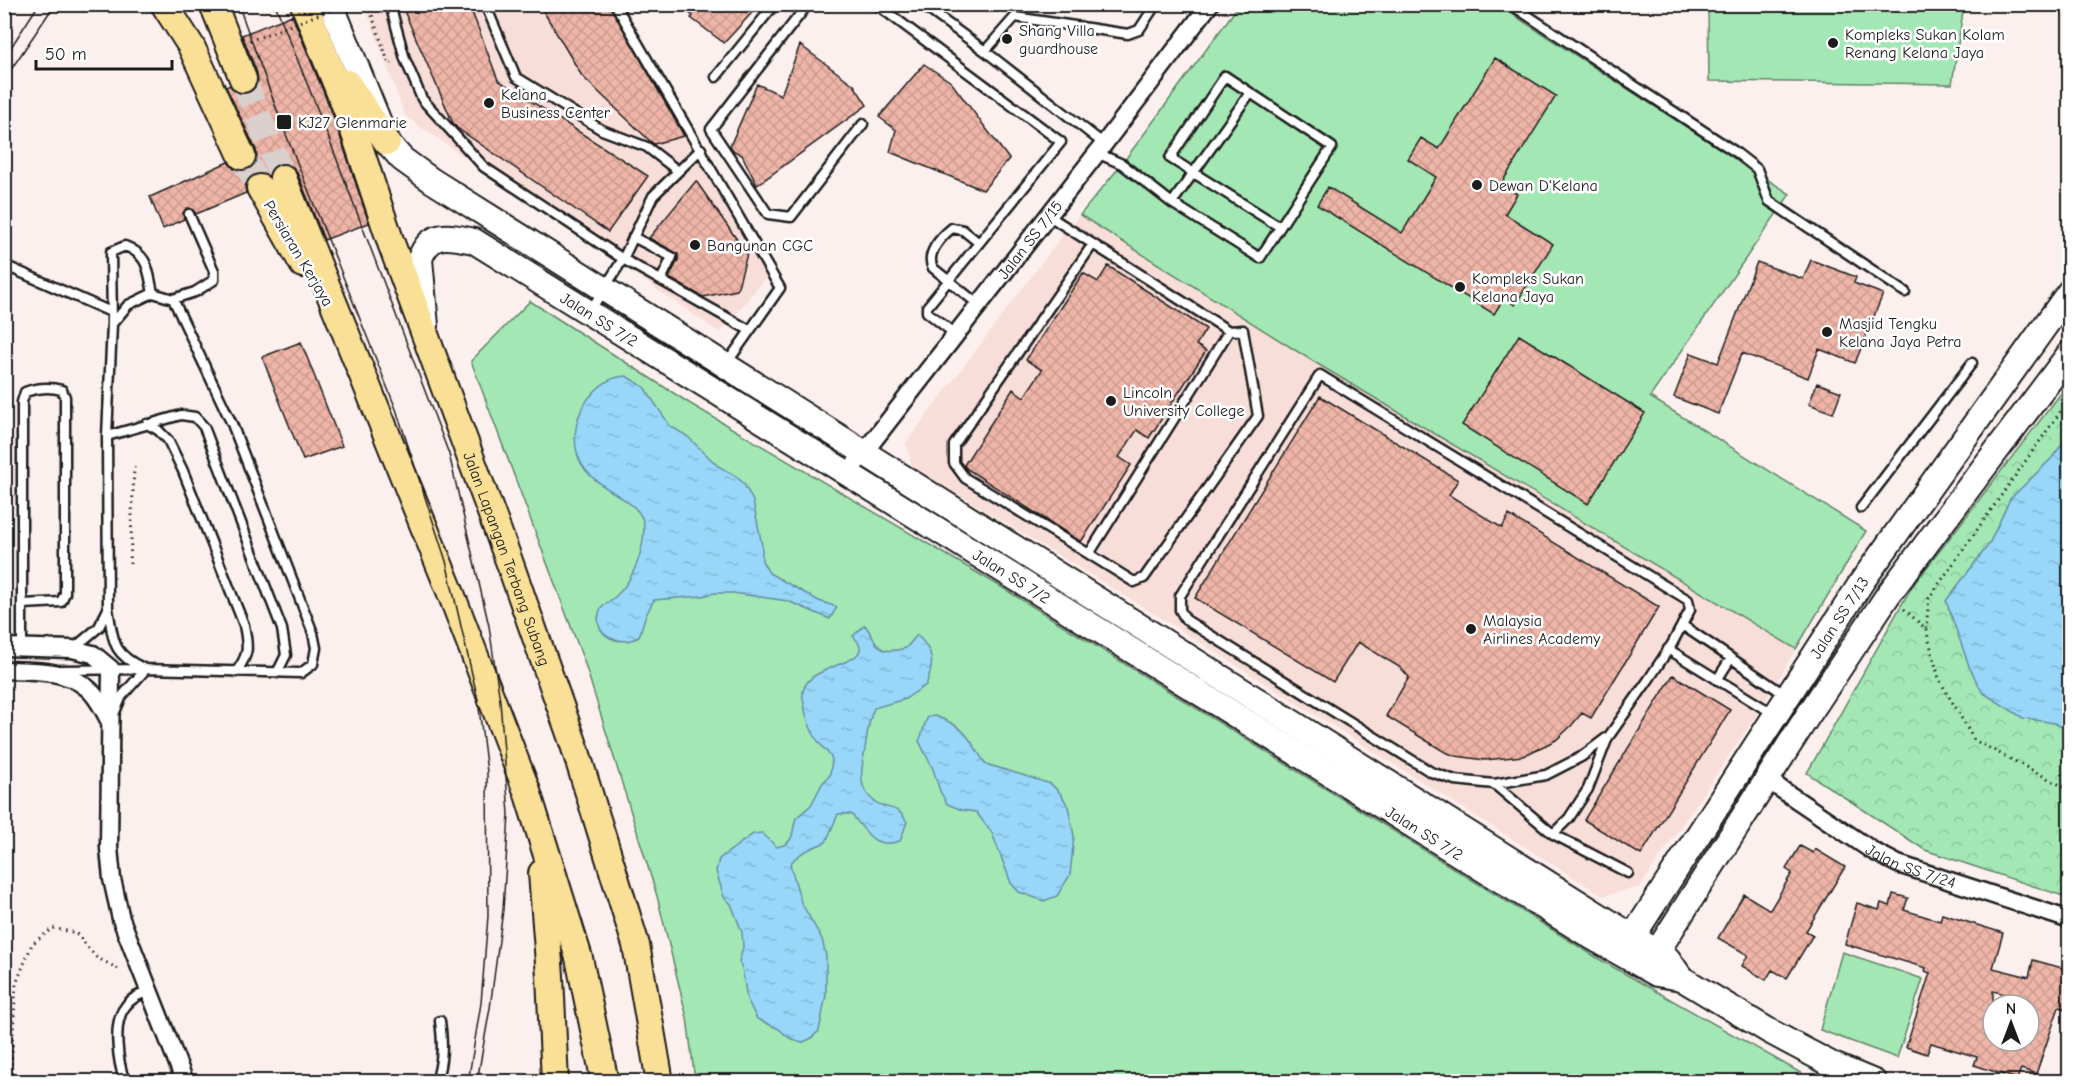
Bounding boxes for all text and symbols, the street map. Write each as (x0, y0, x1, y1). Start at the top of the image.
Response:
place label: Shang Villa guardhouse (1019, 22, 1098, 58)
place label: Kompleks Sukan Kolam Renang Kelana Jaya (1845, 26, 2005, 62)
marker: Shang Villa guardhouse (1000, 32, 1014, 46)
scale bar (36, 33, 172, 71)
marker: Kompleks Sukan Kolam Renang Kelana Jaya (1826, 36, 1840, 50)
text: 50 m (45, 44, 87, 65)
place label: Kelana Business Center (501, 86, 611, 122)
marker: Kelana Business Center (482, 96, 496, 110)
marker: KJ27 Glenmarie (275, 113, 293, 131)
place label: KJ27 Glenmarie (298, 114, 407, 132)
place label: Dewan D'Kelana (1489, 177, 1598, 195)
marker: Dewan D'Kelana (1470, 178, 1484, 192)
street label: Persiaran Kerjaya (259, 197, 337, 310)
street label: Jalan SS 7/15 (995, 197, 1067, 283)
place label: Bangunan CGC (707, 237, 813, 255)
marker: Bangunan CGC (688, 238, 702, 252)
place label: Kompleks Sukan Kelana Jaya (1472, 270, 1584, 306)
marker: Kompleks Sukan Kelana Jaya (1453, 280, 1467, 294)
street label: Jalan SS 7/2 (557, 289, 641, 351)
place label: Masjid Tengku Kelana Jaya Petra (1839, 315, 1961, 351)
marker: Masjid Tengku Kelana Jaya Petra (1820, 325, 1834, 339)
place label: Lincoln University College (1123, 384, 1244, 420)
marker: Lincoln University College (1104, 394, 1118, 408)
street label: Jalan Lapangan Terbang Subang (459, 450, 553, 669)
street label: Jalan SS 7/2 (969, 546, 1053, 608)
street label: Jalan SS 7/13 (1807, 574, 1873, 662)
place label: Malaysia Airlines Academy (1483, 612, 1601, 648)
marker: Malaysia Airlines Academy (1464, 622, 1478, 636)
street label: Jalan SS 7/2 (1382, 803, 1466, 864)
street label: Jalan SS 7/24 (1862, 841, 1958, 892)
north arrow (1981, 993, 2041, 1053)
text: N (2006, 1000, 2016, 1018)

